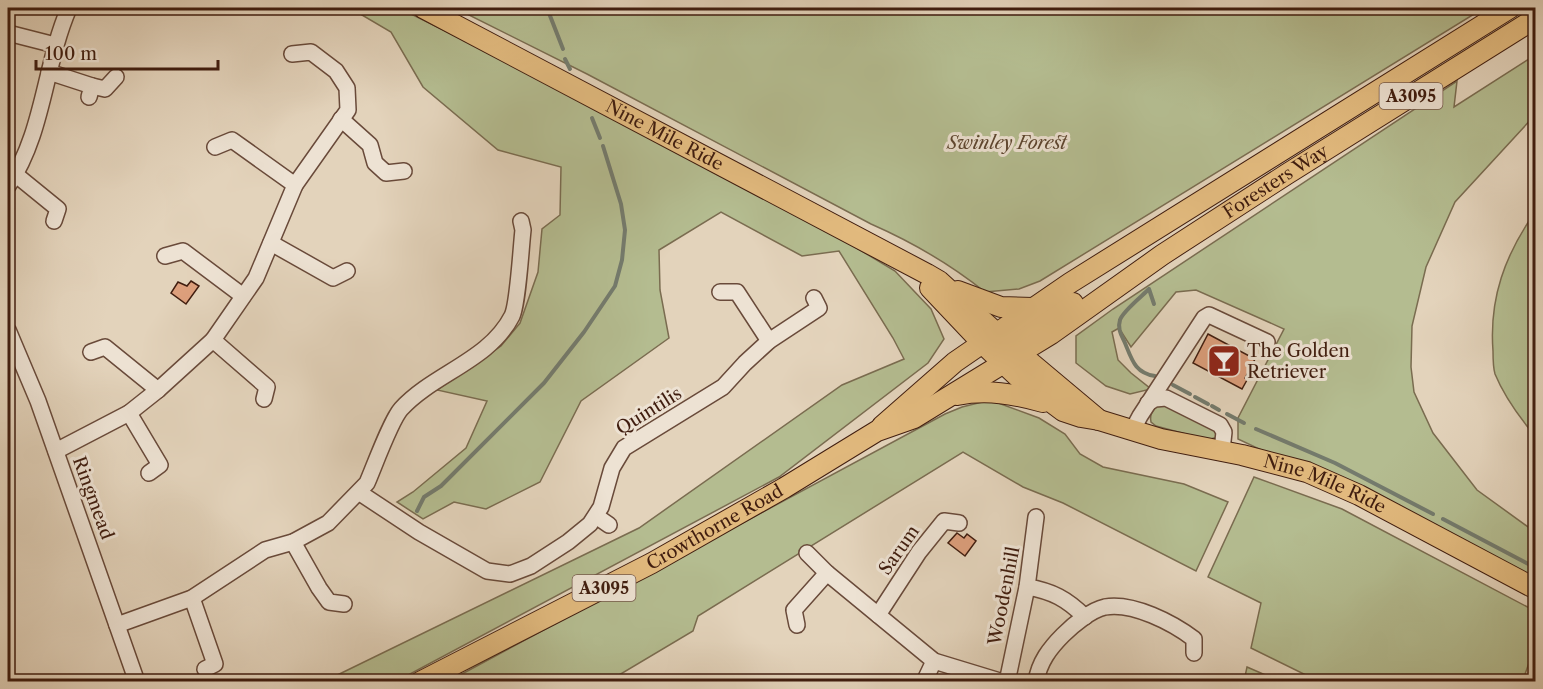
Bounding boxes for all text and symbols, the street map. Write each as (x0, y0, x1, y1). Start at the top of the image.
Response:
scale bar (36, 33, 218, 71)
text: 100 m (45, 43, 97, 65)
road number: A3095 (1380, 83, 1442, 109)
street label: Nine Mile Ride (602, 95, 727, 176)
park label: Swinley Forest (946, 132, 1068, 154)
street label: Foresters Way (1219, 140, 1333, 223)
place label: The Golden Retriever (1247, 340, 1350, 383)
bar icon: The Golden Retriever (1206, 343, 1242, 379)
street label: Quintilis (612, 382, 686, 440)
street label: Nine Mile Ride (1261, 450, 1390, 518)
street label: Ringmead (68, 454, 118, 543)
street label: Crowthorne Road (643, 480, 787, 575)
street label: Sarum (874, 521, 924, 579)
street label: Woodenhill (983, 545, 1024, 648)
road number: A3095 (572, 575, 636, 601)

